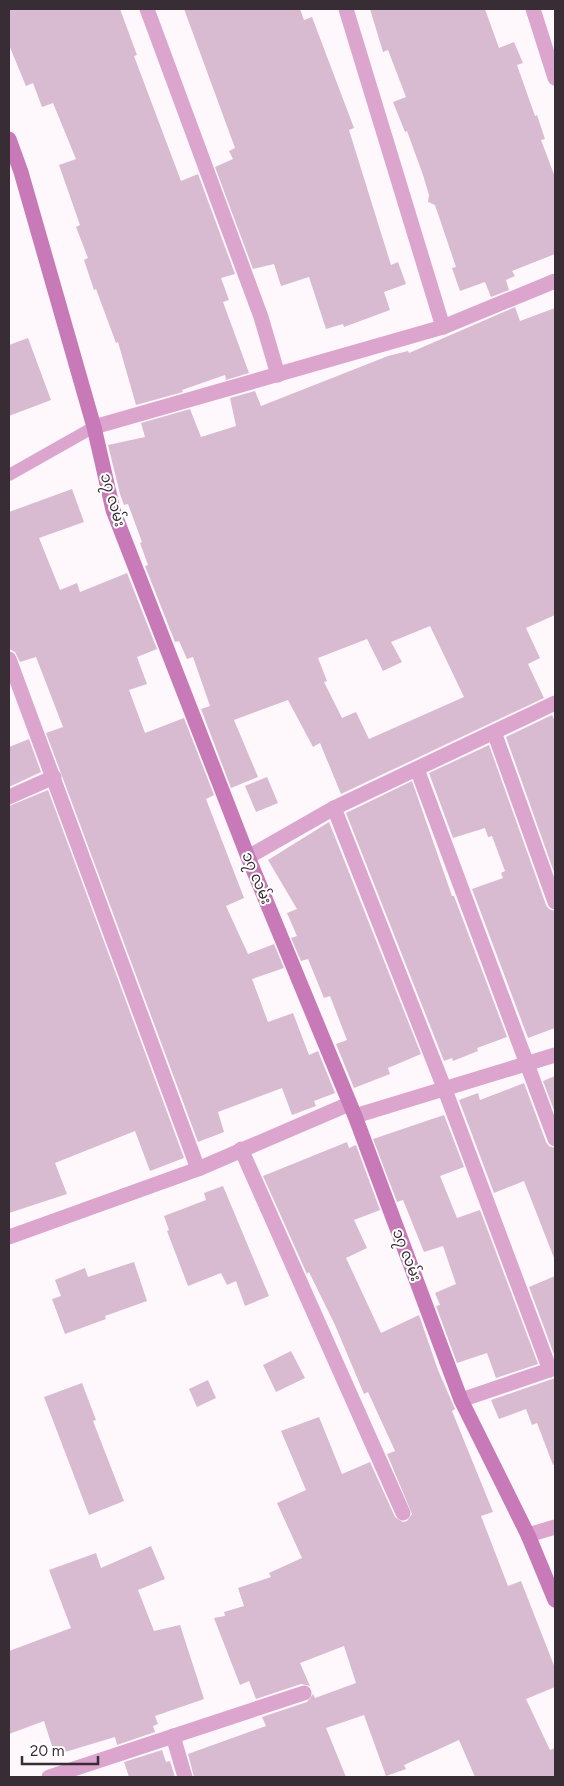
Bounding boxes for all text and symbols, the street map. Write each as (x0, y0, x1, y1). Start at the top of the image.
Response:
street label: ၁၇ လမ်း (94, 471, 130, 530)
street label: ၁၇ လမ်း (236, 849, 277, 908)
street label: ၁၇ လမ်း (386, 1226, 426, 1285)
scale bar (22, 1734, 99, 1766)
text: 20 m (30, 1742, 64, 1760)

